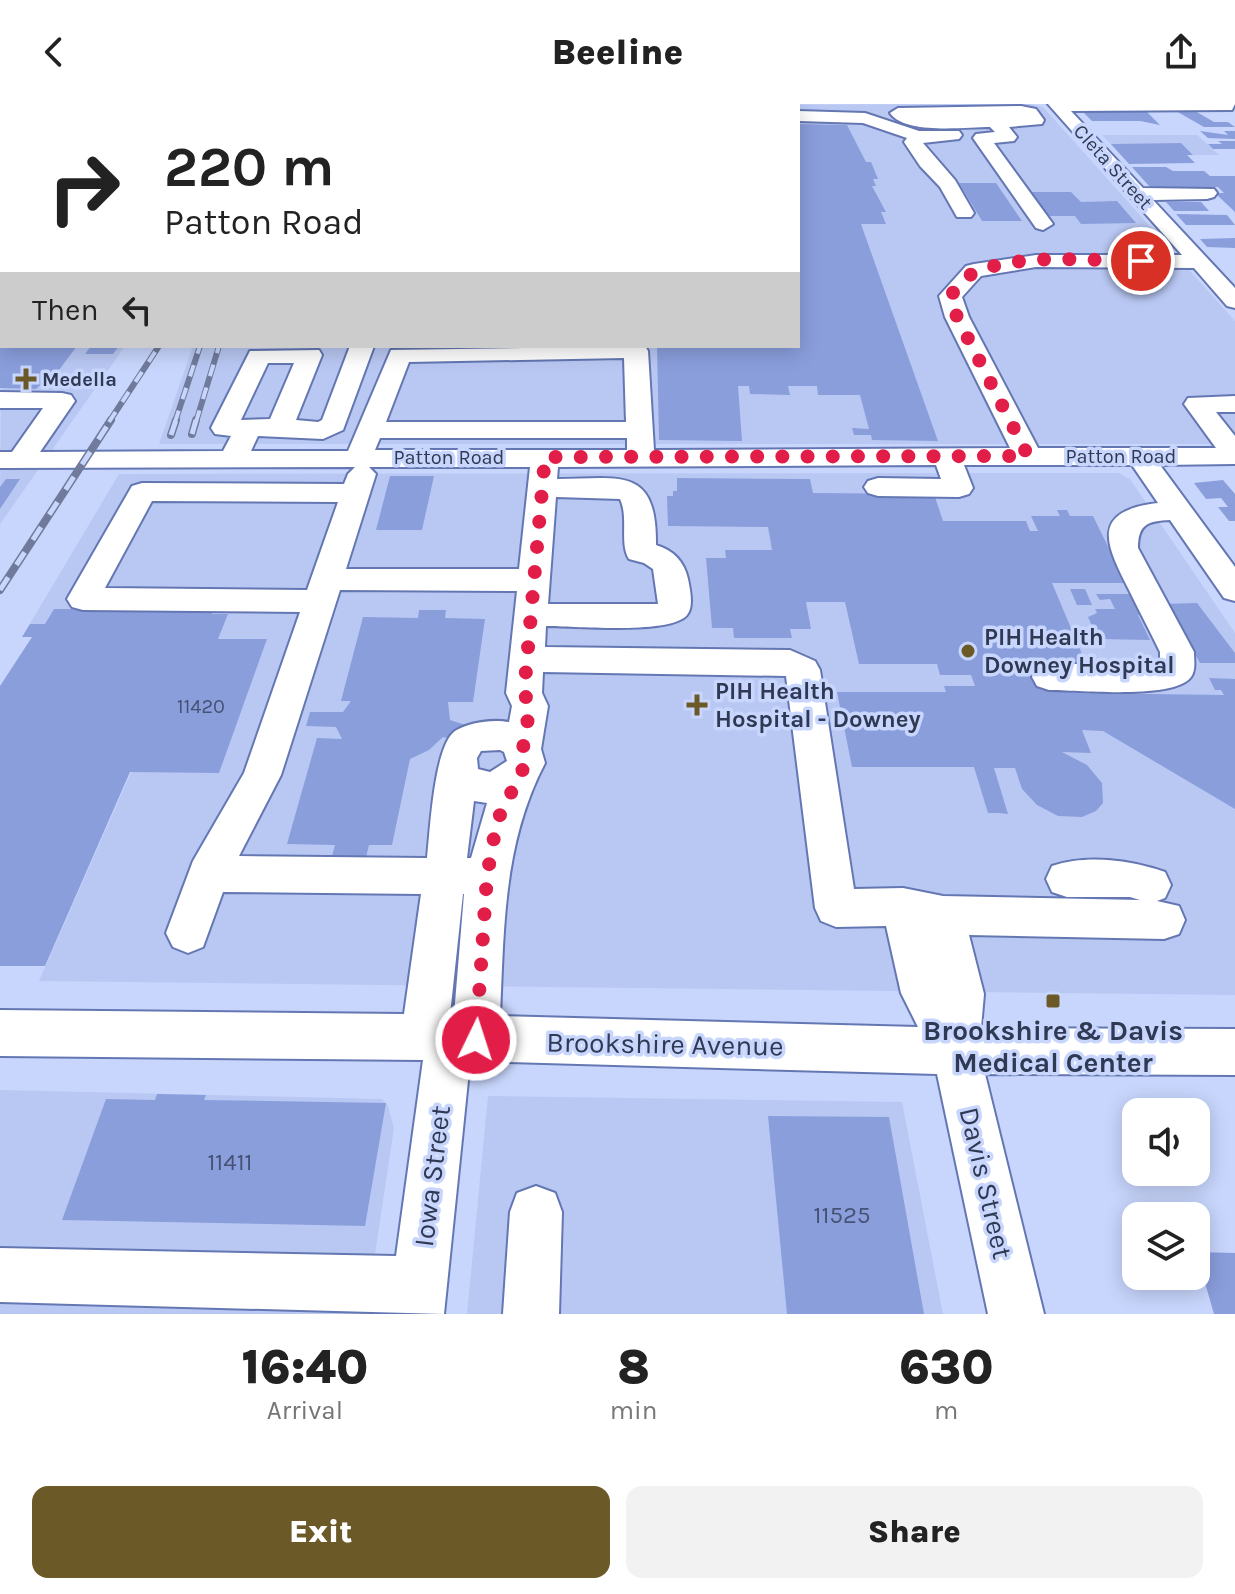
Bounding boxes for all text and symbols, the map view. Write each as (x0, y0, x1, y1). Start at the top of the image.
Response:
icon: back (32, 30, 76, 74)
icon: share (1159, 30, 1203, 74)
text: Beeline (552, 31, 683, 73)
street label: Cleta Street (1069, 120, 1157, 215)
text: 220 m (164, 134, 335, 199)
icon: right (32, 136, 136, 240)
text: Patton Road (164, 201, 364, 243)
pin (1107, 227, 1175, 295)
icon: arrive (1119, 239, 1163, 283)
icon: left (115, 288, 159, 332)
text: Then (32, 292, 99, 328)
place label: Medella (42, 368, 117, 391)
marker: Medella (17, 370, 35, 388)
street label: Patton Road (1066, 445, 1176, 468)
street label: Patton Road (394, 446, 504, 469)
place label: PIH Health Downey Hospital (984, 623, 1175, 679)
marker: PIH Health Downey Hospital (959, 642, 977, 660)
place label: PIH Health Hospital - Downey (715, 677, 921, 733)
marker: PIH Health Hospital - Downey (686, 694, 708, 716)
house number: 11420 (177, 695, 225, 718)
marker: Brookshire & Davis Medical Center (1044, 992, 1062, 1010)
position arrow (434, 998, 518, 1082)
place label: Brookshire & Davis Medical Center (923, 1014, 1183, 1079)
street label: Brookshire Avenue (546, 1025, 784, 1063)
map controls (1122, 1098, 1210, 1290)
button: sound (1122, 1098, 1210, 1186)
street label: Iowa Street (407, 1103, 457, 1249)
street label: Davis Street (953, 1104, 1019, 1262)
house number: 11411 (207, 1148, 253, 1176)
house number: 11525 (814, 1201, 870, 1229)
button: layers (1122, 1202, 1210, 1290)
text: 16:40 (241, 1339, 368, 1395)
text: 8 (617, 1339, 650, 1395)
text: 630 (899, 1339, 994, 1395)
text: Arrival (267, 1395, 343, 1426)
text: min (610, 1395, 658, 1426)
text: m (934, 1395, 958, 1426)
button: Exit (32, 1486, 610, 1578)
button: Share (626, 1486, 1203, 1578)

